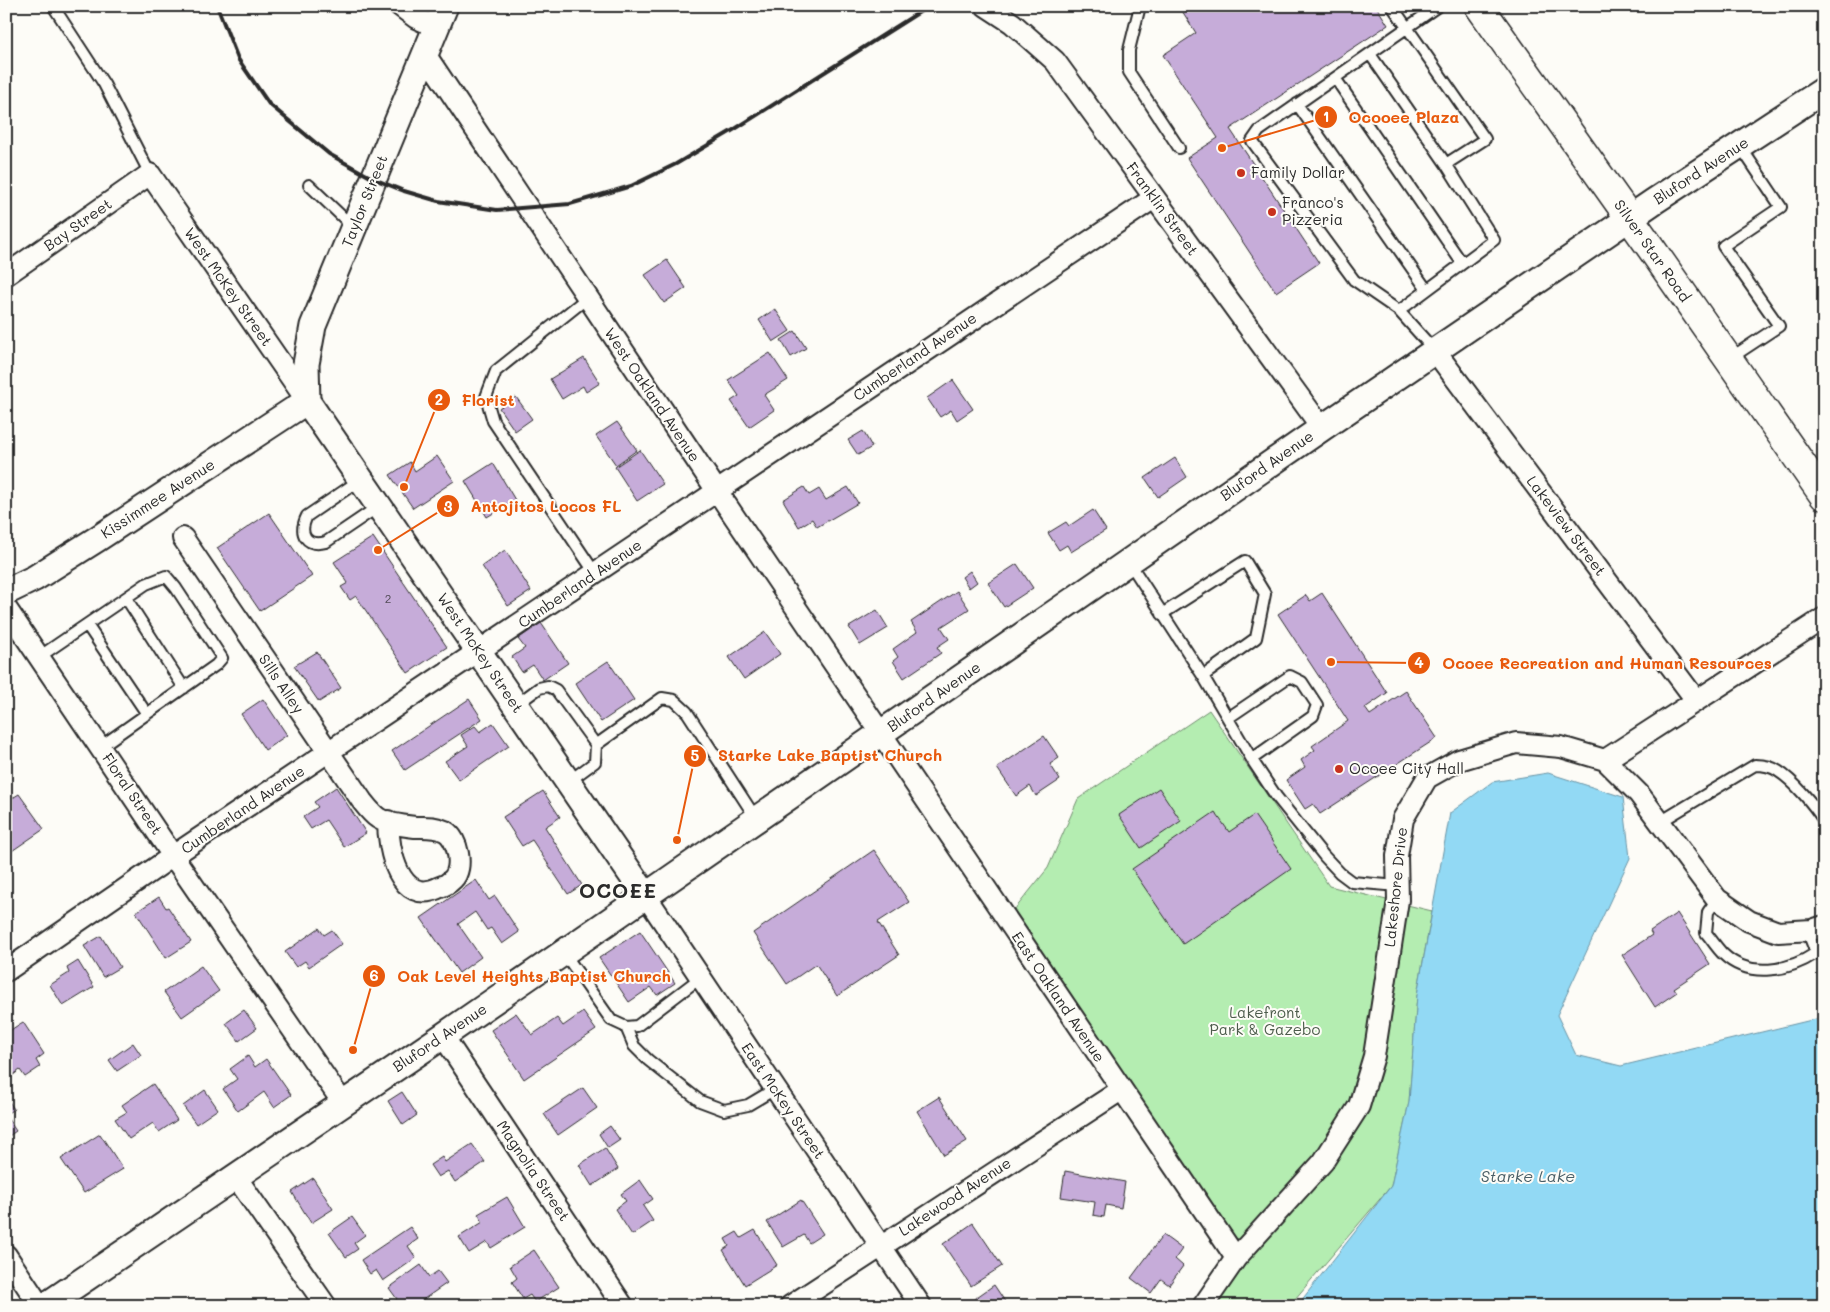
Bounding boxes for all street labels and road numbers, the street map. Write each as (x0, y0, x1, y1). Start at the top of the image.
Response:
street label: Bluford Avenue (1649, 132, 1752, 208)
street label: Taylor Street (336, 151, 392, 250)
street label: Franklin Street (1122, 158, 1203, 259)
street label: Bay Street (39, 193, 116, 255)
street label: Silver Star Road (1610, 195, 1696, 305)
street label: West McKey Street (180, 223, 277, 350)
street label: Cumberland Avenue (849, 307, 980, 405)
street label: West Oakland Avenue (600, 323, 705, 466)
street label: Bluford Avenue (1216, 426, 1317, 505)
street label: Kissimmee Avenue (97, 454, 218, 543)
street label: Lakeview Street (1523, 471, 1611, 580)
street label: Cumberland Avenue (514, 534, 645, 632)
street label: West McKey Street (433, 589, 528, 716)
street label: Sills Alley (255, 650, 309, 717)
street label: Bluford Avenue (883, 657, 984, 736)
street label: Floral Street (98, 749, 167, 838)
street label: Cumberland Avenue (177, 760, 308, 858)
street label: Lakeshore Drive (1379, 826, 1411, 948)
street label: East Oakland Avenue (1008, 927, 1110, 1066)
street label: Bluford Avenue (388, 998, 491, 1076)
street label: East McKey Street (737, 1038, 830, 1162)
street label: Magnolia Street (493, 1116, 575, 1225)
street label: Lakewood Avenue (894, 1152, 1014, 1240)

